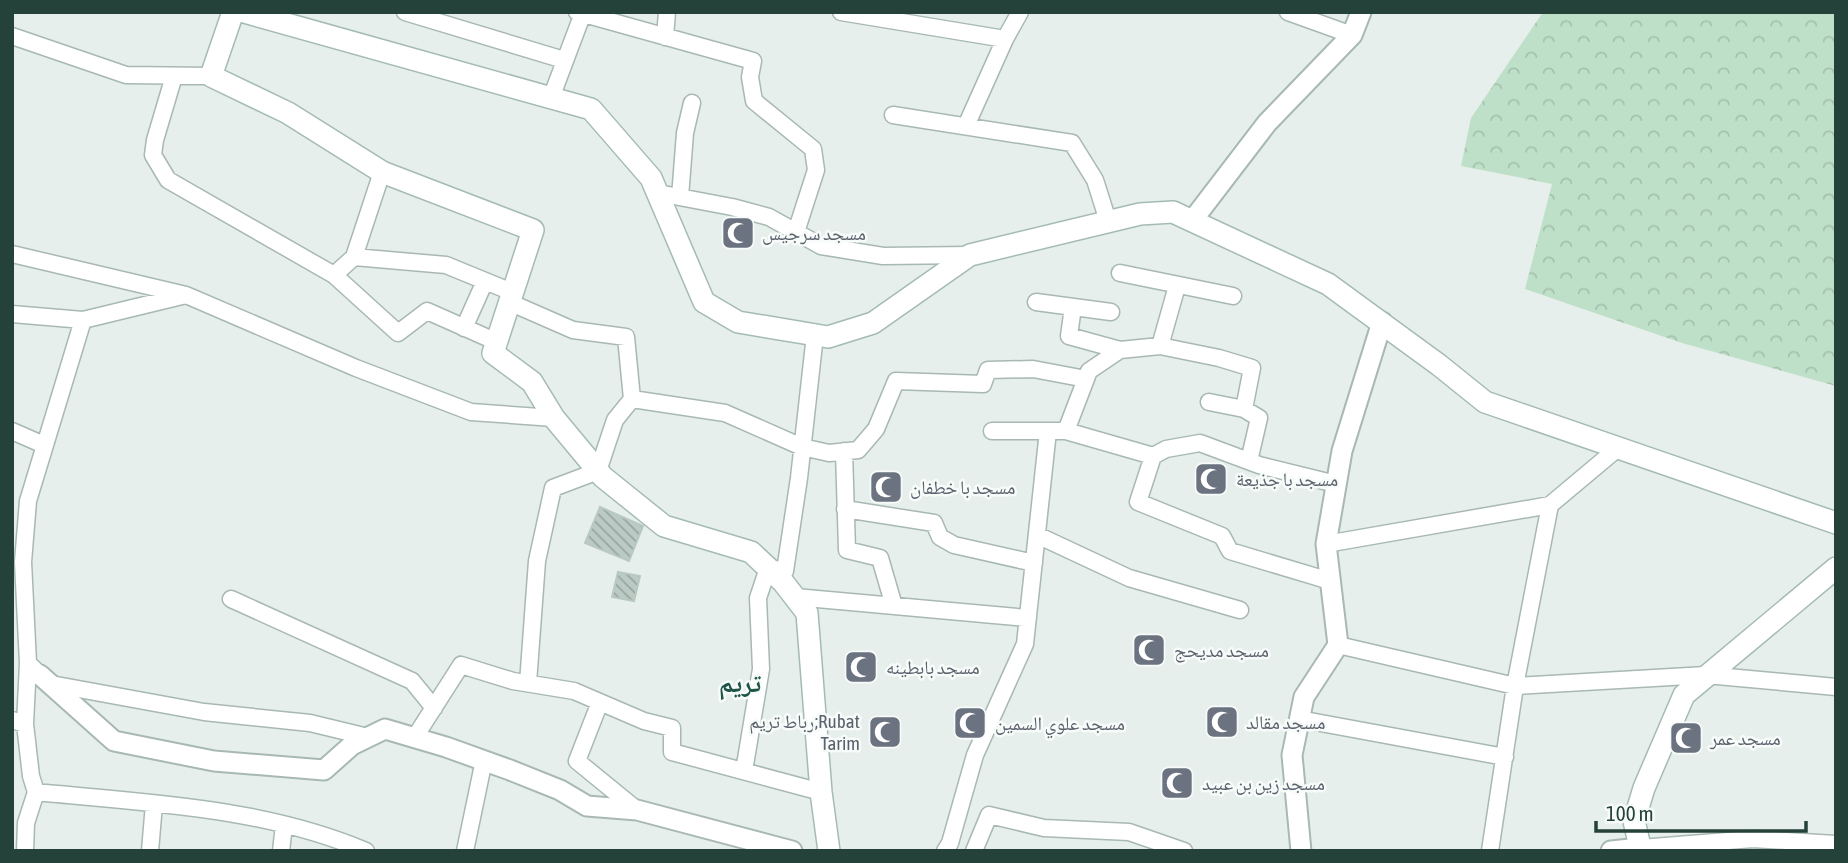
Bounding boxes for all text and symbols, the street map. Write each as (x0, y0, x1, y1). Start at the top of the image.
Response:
mosque icon: مسجد سرجيس (719, 214, 757, 252)
place label: مسجد سرجيس (762, 222, 866, 245)
mosque icon: مسجد با جذيعة (1192, 460, 1230, 498)
mosque icon: مسجد با خطفان (867, 468, 905, 506)
place label: مسجد با جذيعة (1236, 468, 1338, 491)
place label: مسجد با خطفان (910, 476, 1016, 499)
mosque icon: مسجد مديحج (1130, 631, 1168, 669)
place label: مسجد مديحج (1174, 639, 1269, 663)
mosque icon: مسجد بابطينه (842, 648, 880, 686)
place label: مسجد بابطينه (886, 656, 980, 679)
district label: تريم (719, 668, 761, 701)
mosque icon: مسجد مقالد (1203, 703, 1241, 741)
mosque icon: مسجد علوي السمين (951, 704, 989, 742)
place label: رباط تريم;Rubat Tarim (749, 710, 860, 754)
place label: مسجد مقالد (1246, 711, 1325, 733)
place label: مسجد علوي السمين (995, 712, 1125, 739)
mosque icon: رباط تريم;Rubat Tarim (866, 713, 904, 751)
mosque icon: مسجد عمر (1667, 719, 1705, 757)
place label: مسجد عمر (1709, 727, 1781, 750)
mosque icon: مسجد زين بن عبيد (1158, 764, 1196, 802)
place label: مسجد زين بن عبيد (1202, 772, 1325, 795)
scale bar (1596, 790, 1806, 834)
text: 100 m (1606, 801, 1654, 825)

